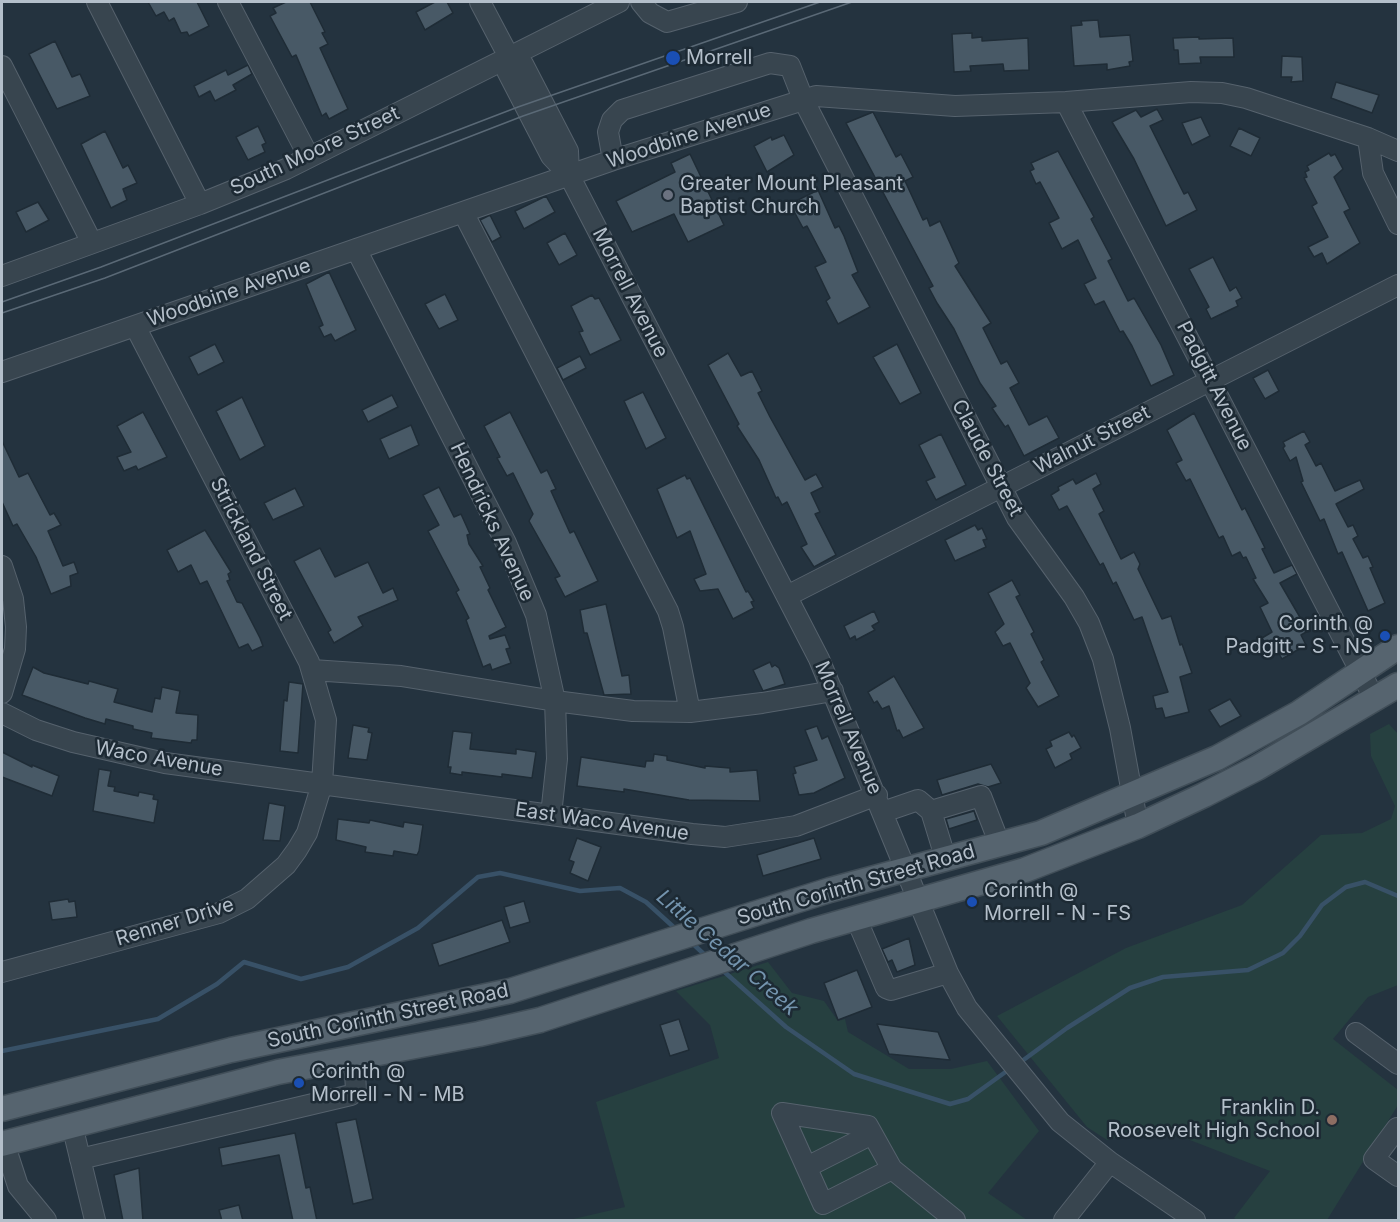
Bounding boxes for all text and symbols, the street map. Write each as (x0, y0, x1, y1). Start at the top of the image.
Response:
place label: Morrell (686, 46, 752, 70)
marker: Morrell (664, 49, 682, 67)
street label: Woodbine Avenue (604, 98, 774, 174)
street label: South Moore Street (227, 101, 403, 201)
place label: Greater Mount Pleasant Baptist Church (680, 172, 903, 219)
marker: Greater Mount Pleasant Baptist Church (661, 188, 675, 202)
street label: Morrell Avenue (587, 224, 673, 362)
street label: Woodbine Avenue (144, 254, 314, 332)
street label: Padgitt Avenue (1171, 317, 1257, 455)
street label: Claude Street (946, 396, 1028, 520)
street label: Walnut Street (1030, 400, 1154, 480)
street label: Hendricks Avenue (445, 439, 539, 605)
street label: Strickland Street (205, 474, 297, 624)
place label: Corinth @ Padgitt - S - NS (1225, 612, 1373, 659)
marker: Corinth @ Padgitt - S - NS (1378, 629, 1392, 643)
street label: Morrell Avenue (809, 658, 887, 798)
street label: Waco Avenue (93, 736, 225, 782)
street label: East Waco Avenue (514, 798, 690, 846)
street label: South Corinth Street Road (734, 840, 978, 930)
place label: Corinth @ Morrell - N - FS (984, 879, 1131, 926)
water label: Little Cedar Creek (651, 885, 803, 1021)
street label: Renner Drive (113, 893, 237, 951)
marker: Corinth @ Morrell - N - FS (965, 895, 979, 909)
street label: South Corinth Street Road (265, 979, 511, 1053)
place label: Corinth @ Morrell - N - MB (311, 1060, 465, 1107)
marker: Corinth @ Morrell - N - MB (292, 1076, 306, 1090)
place label: Franklin D. Roosevelt High School (1107, 1096, 1320, 1143)
marker: Franklin D. Roosevelt High School (1325, 1113, 1339, 1127)

